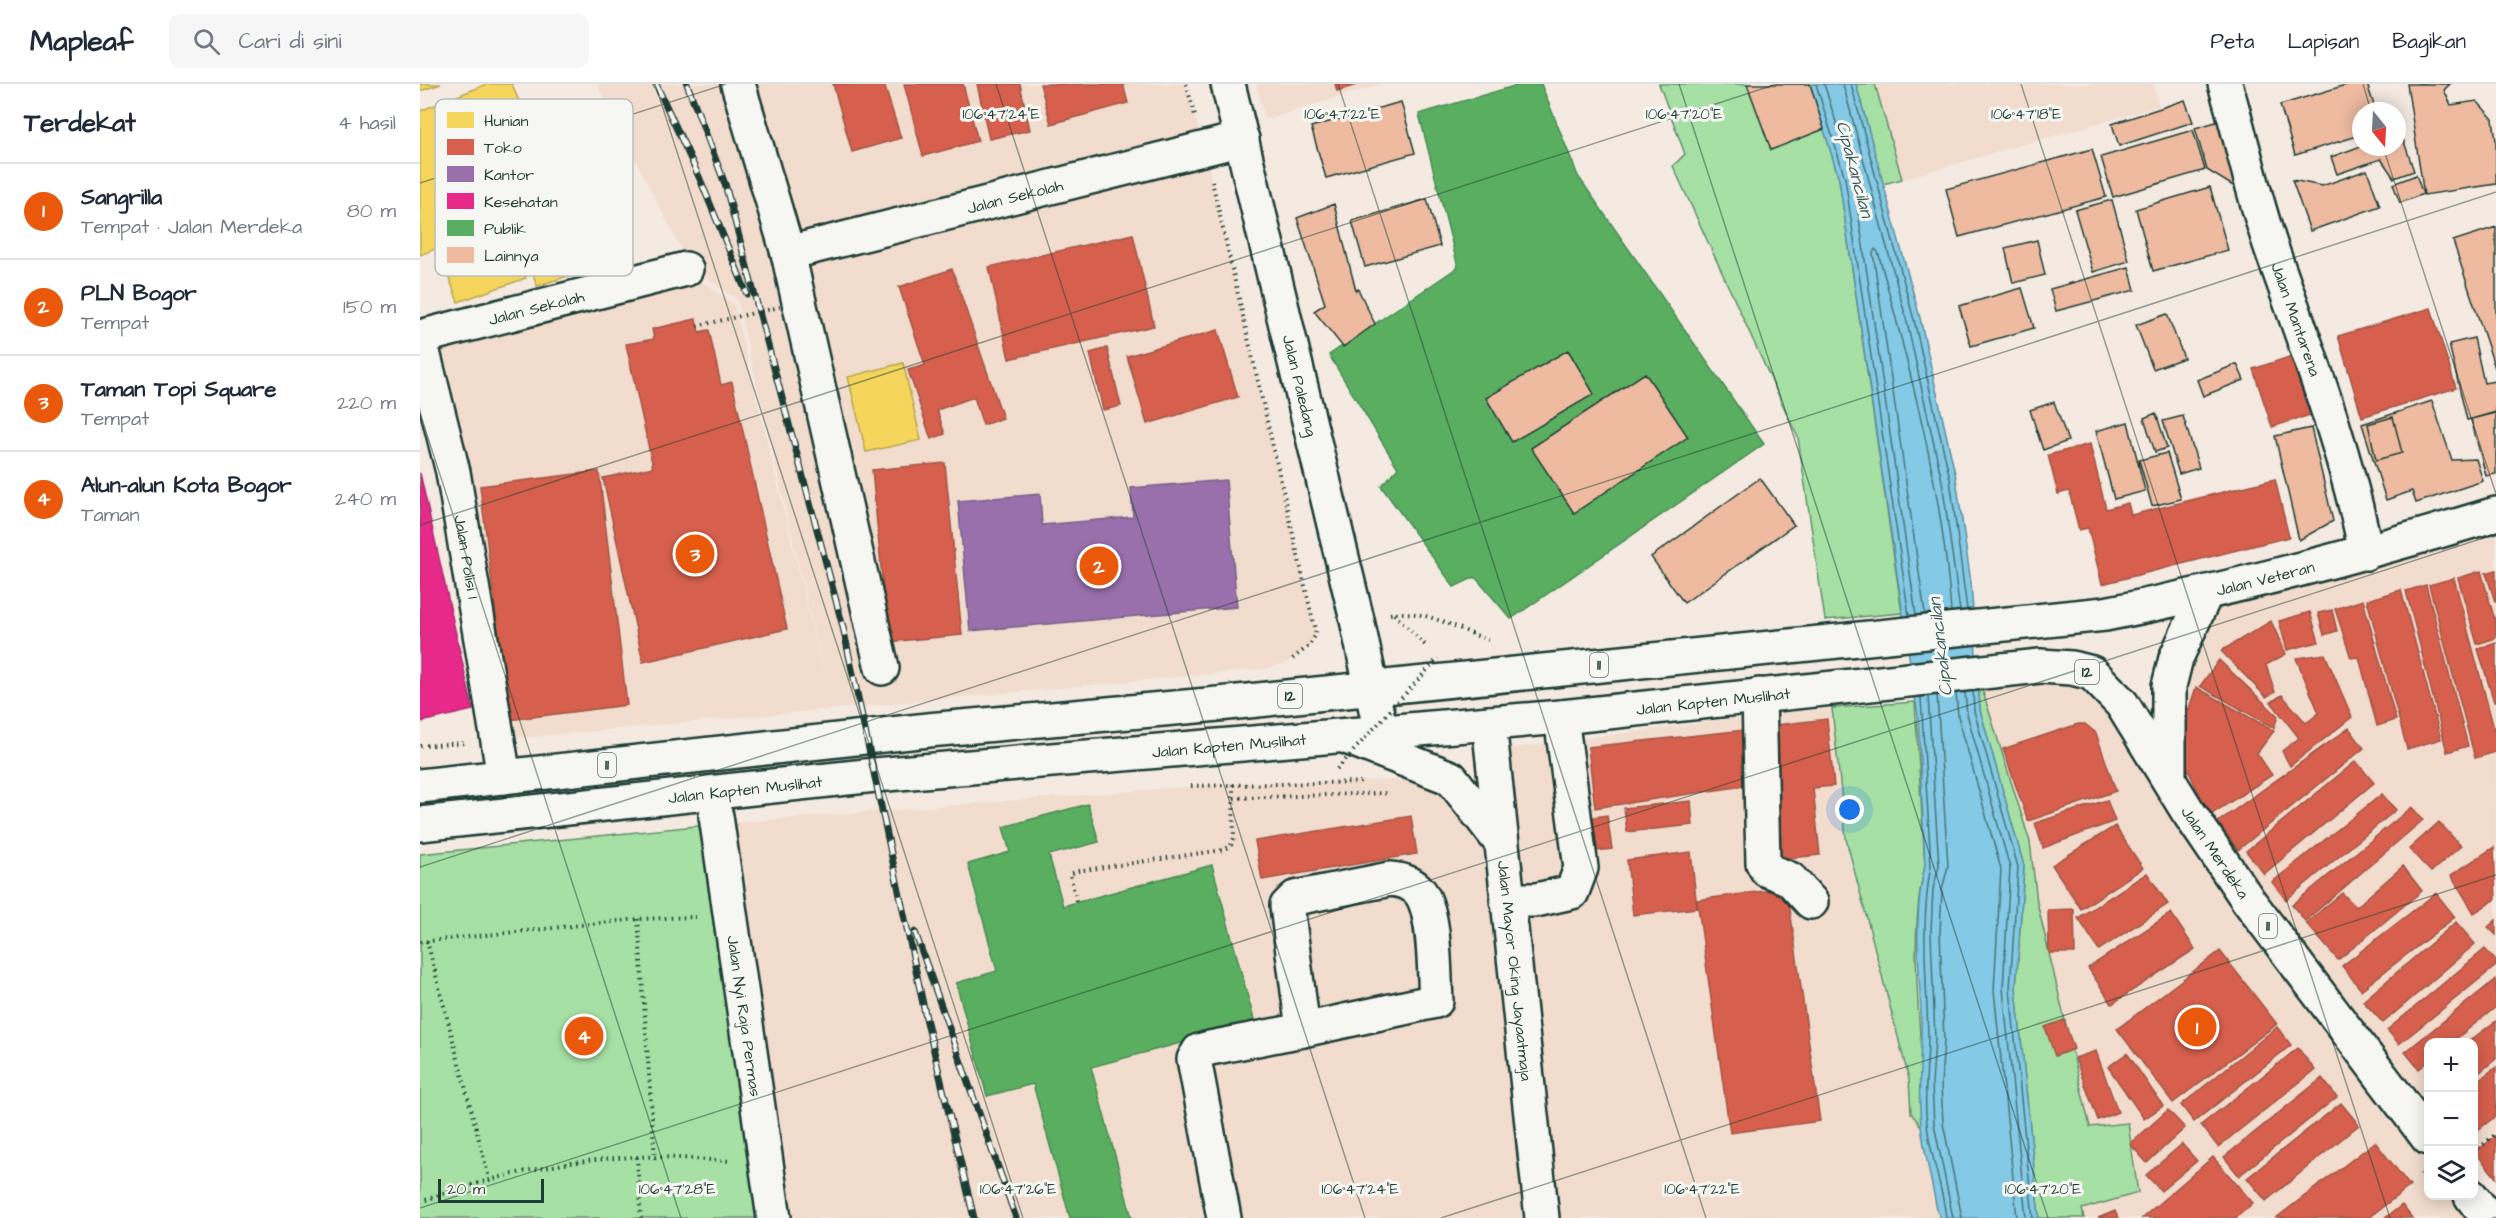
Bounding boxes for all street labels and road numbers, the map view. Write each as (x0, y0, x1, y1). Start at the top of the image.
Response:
street label: Jalan Sekolah (965, 174, 1065, 220)
street label: Jalan Mantarena (2265, 260, 2326, 379)
street label: Jalan Sekolah (486, 285, 587, 331)
street label: Jalan Paledang (1277, 333, 1322, 439)
street label: Jalan Polisi 1 (448, 513, 484, 601)
street label: Jalan Veteran (2214, 556, 2317, 602)
road number: 11 (1590, 653, 1608, 677)
road number: 12 (2075, 660, 2099, 684)
street label: Jalan Kapten Muslihat (1635, 683, 1792, 721)
road number: 12 (1278, 684, 1302, 708)
street label: Jalan Kapten Muslihat (1151, 729, 1308, 764)
road number: 11 (598, 753, 616, 777)
street label: Jalan Kapten Muslihat (667, 771, 824, 809)
street label: Jalan Merdeka (2176, 802, 2254, 903)
street label: Jalan Mayor Oking Jayaatmaja (1492, 859, 1537, 1082)
road number: 11 (2259, 914, 2277, 938)
street label: Jalan Nyi Raja Permas (721, 934, 766, 1098)

